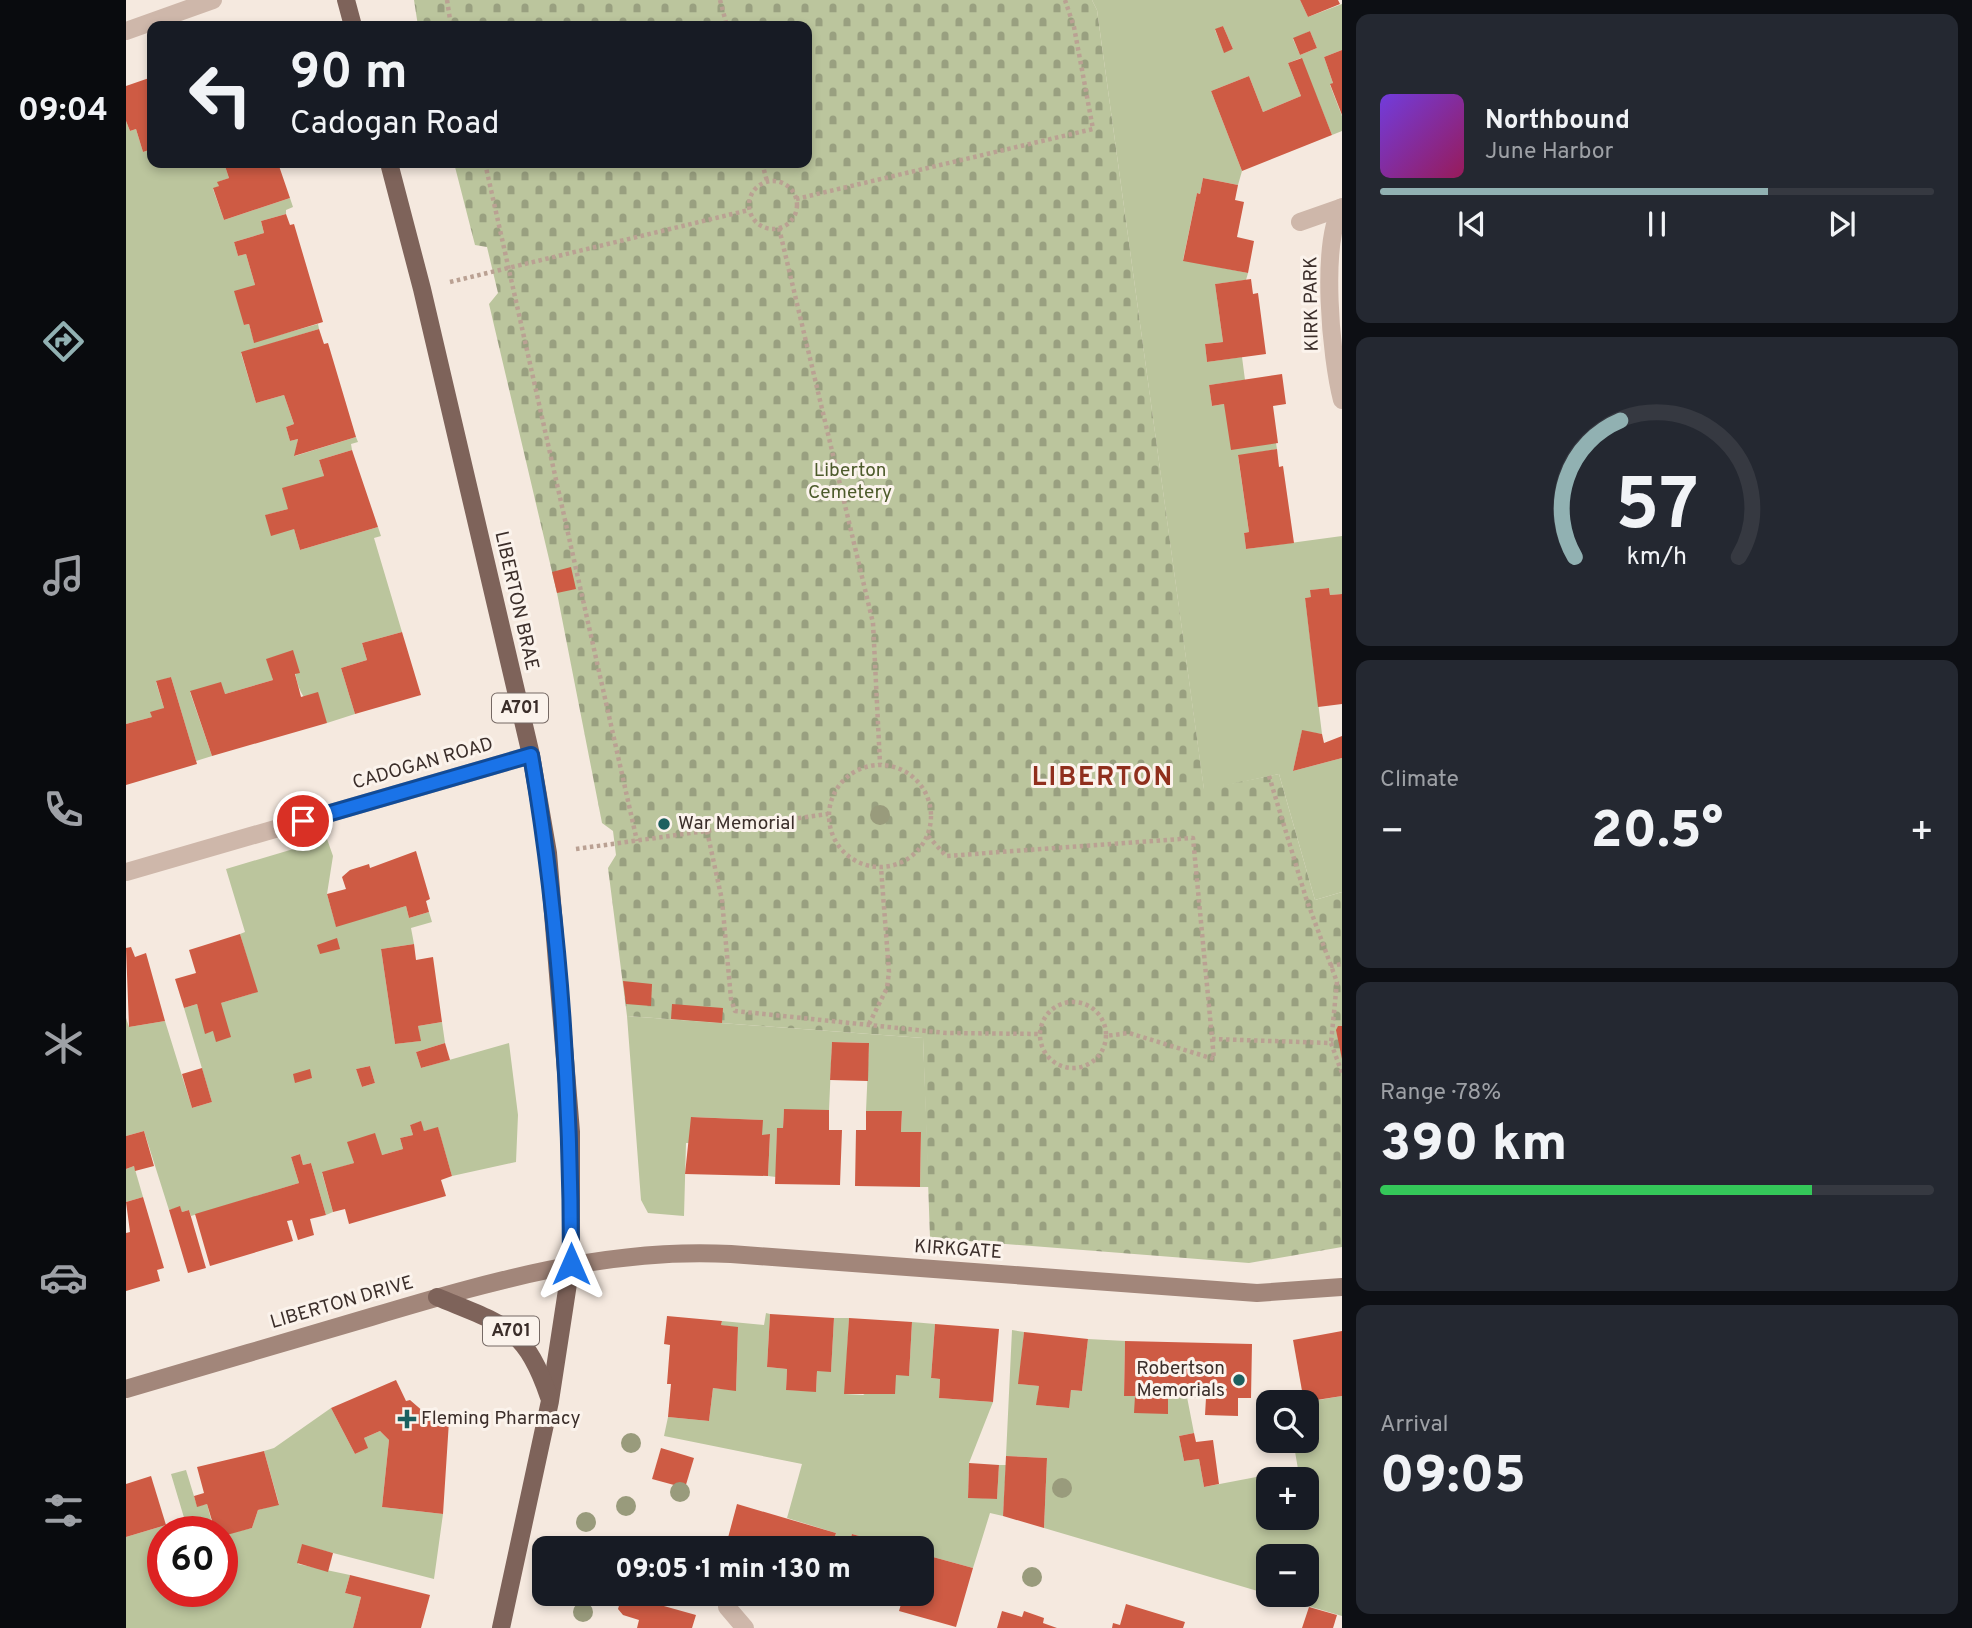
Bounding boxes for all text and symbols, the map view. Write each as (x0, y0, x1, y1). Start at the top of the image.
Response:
text: 90 m (290, 44, 408, 106)
icon: left (175, 49, 266, 140)
text: 09:04 (18, 92, 108, 132)
text: Cadogan Road (290, 105, 499, 145)
text: Northbound (1485, 105, 1630, 138)
text: June Harbor (1485, 138, 1613, 167)
icon: previous (1453, 205, 1491, 243)
icon: pause (1638, 205, 1676, 243)
icon: next (1823, 205, 1861, 243)
street label: KIRK PARK (1299, 256, 1325, 352)
icon: directions (39, 317, 88, 366)
park label: Liberton Cemetery (808, 459, 892, 505)
text: 57 (1615, 464, 1699, 556)
street label: LIBERTON BRAE (488, 529, 544, 673)
text: km/h (1627, 542, 1687, 574)
icon: music (39, 551, 88, 600)
road number: A701 (492, 694, 548, 722)
street label: CADOGAN ROAD (350, 732, 496, 796)
district label: LIBERTON (1032, 762, 1174, 795)
text: Climate (1380, 766, 1459, 795)
icon: phone (39, 785, 88, 834)
pin (273, 791, 333, 851)
text: 20.5° (1591, 800, 1723, 866)
icon: arrive (284, 802, 322, 840)
text: − (1380, 809, 1405, 858)
text: + (1909, 809, 1934, 858)
place label: War Memorial (678, 812, 795, 836)
marker: War Memorial (656, 816, 672, 832)
icon: climate (39, 1019, 88, 1068)
text: Range · 78% (1380, 1079, 1501, 1108)
text: 390 km (1380, 1113, 1567, 1179)
position arrow (534, 1227, 608, 1301)
street label: KIRKGATE (913, 1235, 1003, 1265)
icon: car (39, 1253, 88, 1302)
street label: LIBERTON DRIVE (268, 1271, 416, 1335)
road number: A701 (483, 1316, 539, 1346)
place label: Robertson Memorials (1136, 1357, 1225, 1403)
marker: Robertson Memorials (1231, 1372, 1247, 1388)
map controls (1256, 1390, 1319, 1607)
button: search (1256, 1390, 1319, 1453)
place label: Fleming Pharmacy (421, 1407, 581, 1431)
marker: Fleming Pharmacy (399, 1411, 415, 1427)
text: Arrival (1380, 1411, 1449, 1440)
text: 09:05 (1380, 1445, 1526, 1511)
button: + (1256, 1467, 1319, 1530)
icon: filters (39, 1486, 88, 1535)
speed limit sign: 60 (147, 1516, 238, 1607)
button: − (1256, 1544, 1319, 1607)
text: 09:05 · 1 min · 130 m (615, 1554, 851, 1587)

